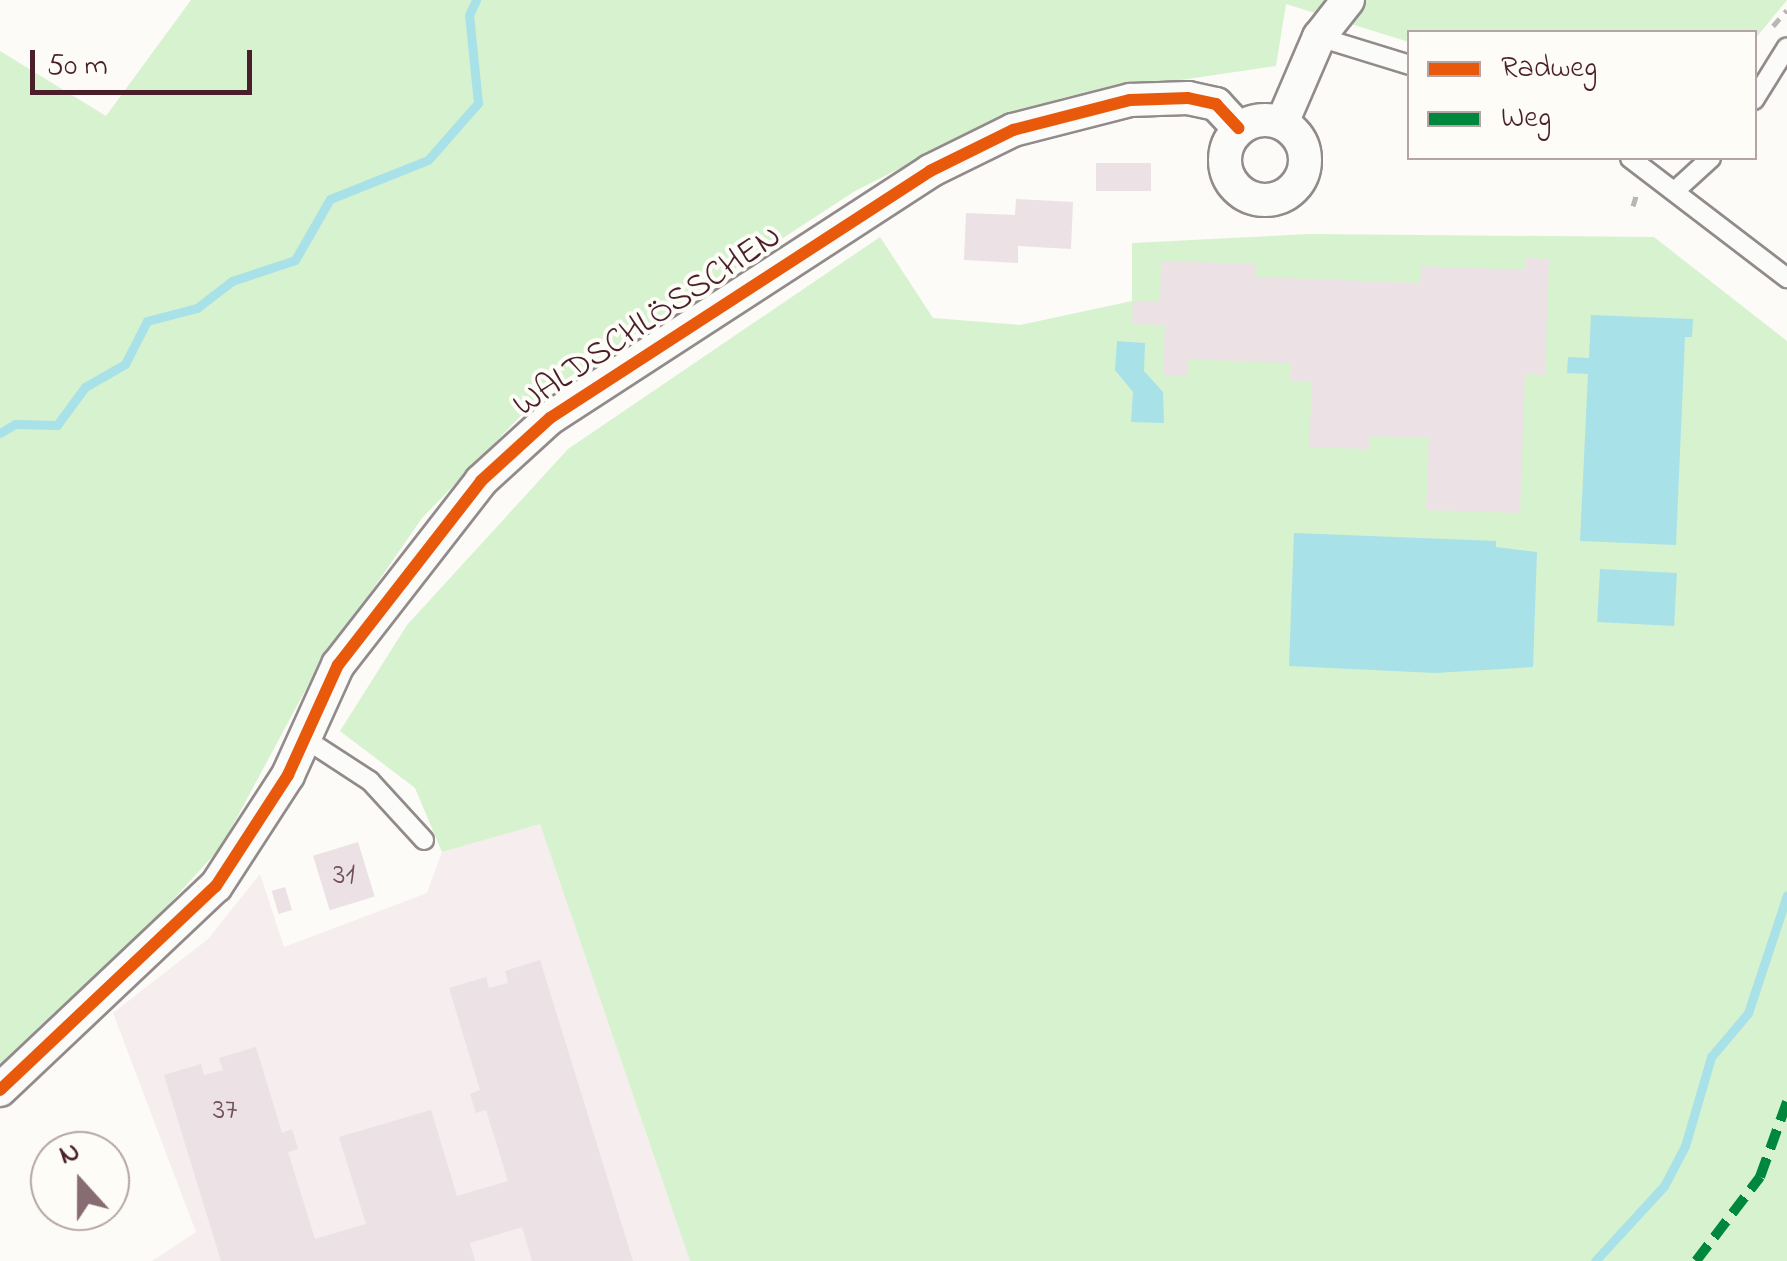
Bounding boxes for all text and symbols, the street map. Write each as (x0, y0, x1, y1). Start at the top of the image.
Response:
scale bar (35, 30, 258, 92)
legend (1407, 30, 1757, 160)
text: 50 m (47, 45, 108, 89)
text: Radweg (1501, 47, 1597, 91)
text: Weg (1501, 97, 1551, 141)
street label: WALDSCHLÖSSCHEN (506, 217, 790, 427)
house number: 31 (333, 858, 355, 894)
house number: 37 (213, 1093, 237, 1129)
north arrow (30, 1131, 130, 1231)
text: N (54, 1132, 86, 1177)

